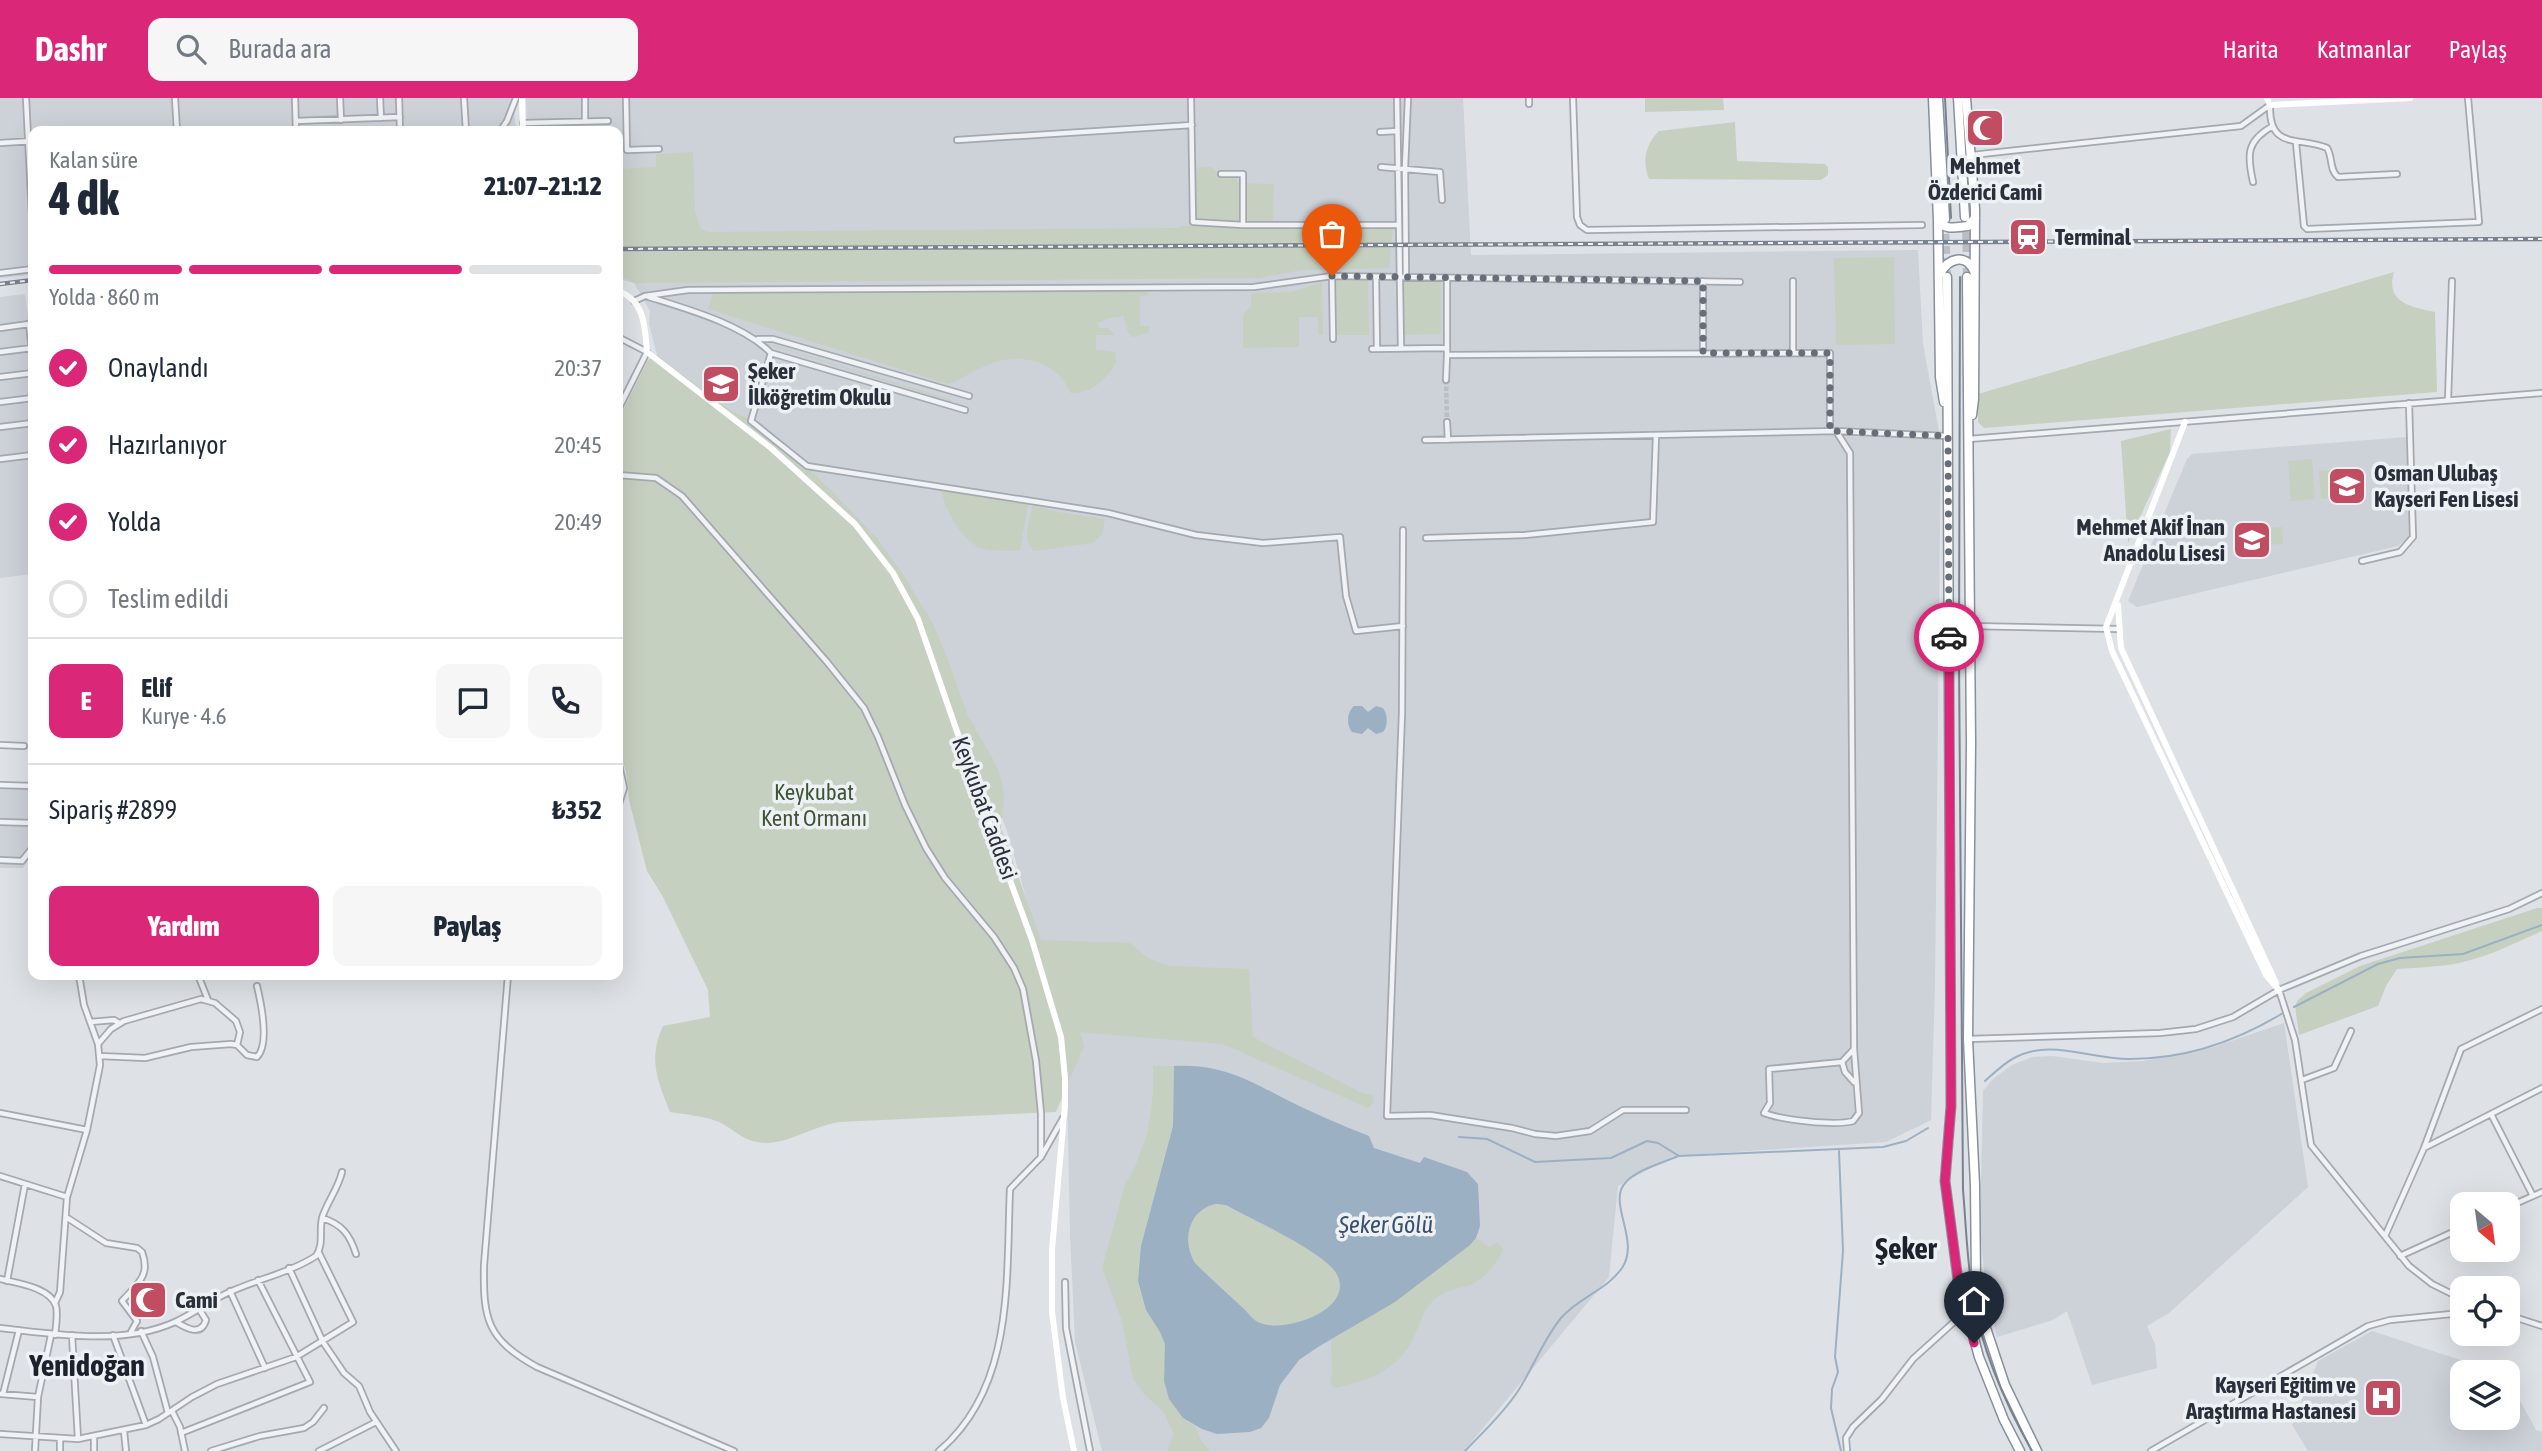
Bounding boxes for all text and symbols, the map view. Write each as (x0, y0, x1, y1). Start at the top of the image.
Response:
search box (148, 18, 638, 81)
text: Dashr (35, 30, 106, 68)
icon: search (172, 30, 210, 68)
text: Burada ara (228, 34, 332, 64)
text: Harita (2223, 36, 2279, 63)
text: Katmanlar (2317, 36, 2411, 63)
text: Paylaş (2449, 36, 2507, 63)
mosque icon: Mehmet Özderici Cami (1964, 107, 2006, 149)
text: Kalan süre (49, 147, 138, 173)
place label: Mehmet Özderici Cami (1928, 153, 2042, 205)
text: 21:07–21:12 (484, 171, 602, 201)
text: 4 dk (49, 172, 119, 225)
pin (1302, 204, 1362, 276)
icon: bag (1313, 215, 1351, 253)
station icon: Terminal (2007, 216, 2049, 258)
place label: Terminal (2055, 224, 2132, 250)
text: Yolda · 860 m (49, 284, 160, 310)
icon: check (49, 349, 87, 387)
text: Onaylandı (108, 353, 209, 383)
text: 20:37 (554, 355, 602, 381)
place label: Şeker İlköğretim Okulu (748, 358, 891, 410)
school or university icon: Şeker İlköğretim Okulu (700, 363, 742, 405)
icon: check (49, 426, 87, 464)
text: Hazırlanıyor (108, 430, 226, 460)
text: 20:45 (554, 432, 602, 458)
place label: Osman Ulubaş Kayseri Fen Lisesi (2374, 460, 2519, 512)
school or university icon: Osman Ulubaş Kayseri Fen Lisesi (2326, 465, 2368, 507)
icon: check (49, 503, 87, 541)
text: Yolda (108, 507, 161, 537)
text: 20:49 (554, 509, 602, 535)
place label: Mehmet Akif İnan Anadolu Lisesi (2076, 514, 2225, 566)
school or university icon: Mehmet Akif İnan Anadolu Lisesi (2231, 519, 2273, 561)
text: Teslim edildi (108, 584, 229, 614)
courier (1914, 602, 1984, 672)
icon: car (1930, 618, 1968, 656)
button: chat (436, 664, 510, 738)
button: phone (528, 664, 602, 738)
text: Elif (141, 673, 172, 703)
text: E (80, 686, 92, 716)
text: Kurye · 4.6 (141, 703, 227, 729)
street label: Keykubat Caddesi (947, 733, 1023, 883)
park label: Keykubat Kent Ormanı (761, 779, 867, 831)
text: Sipariş #2899 (49, 795, 177, 825)
text: ₺352 (552, 795, 602, 825)
button: Yardım (49, 886, 319, 966)
button: Paylaş (333, 886, 602, 966)
north arrow (2450, 1192, 2520, 1262)
map controls (2450, 1192, 2520, 1430)
water label: Şeker Gölü (1338, 1211, 1434, 1238)
district label: Şeker (1875, 1231, 1938, 1265)
pin (1944, 1271, 2004, 1343)
button: locate (2450, 1276, 2520, 1346)
mosque icon: Cami (127, 1279, 169, 1321)
icon: home (1955, 1282, 1993, 1320)
place label: Cami (175, 1287, 218, 1313)
district label: Yenidoğan (28, 1348, 145, 1382)
button: layers (2450, 1360, 2520, 1430)
place label: Kayseri Eğitim ve Araştırma Hastanesi (2185, 1372, 2356, 1424)
hospital icon: Kayseri Eğitim ve Araştırma Hastanesi (2362, 1377, 2404, 1419)

